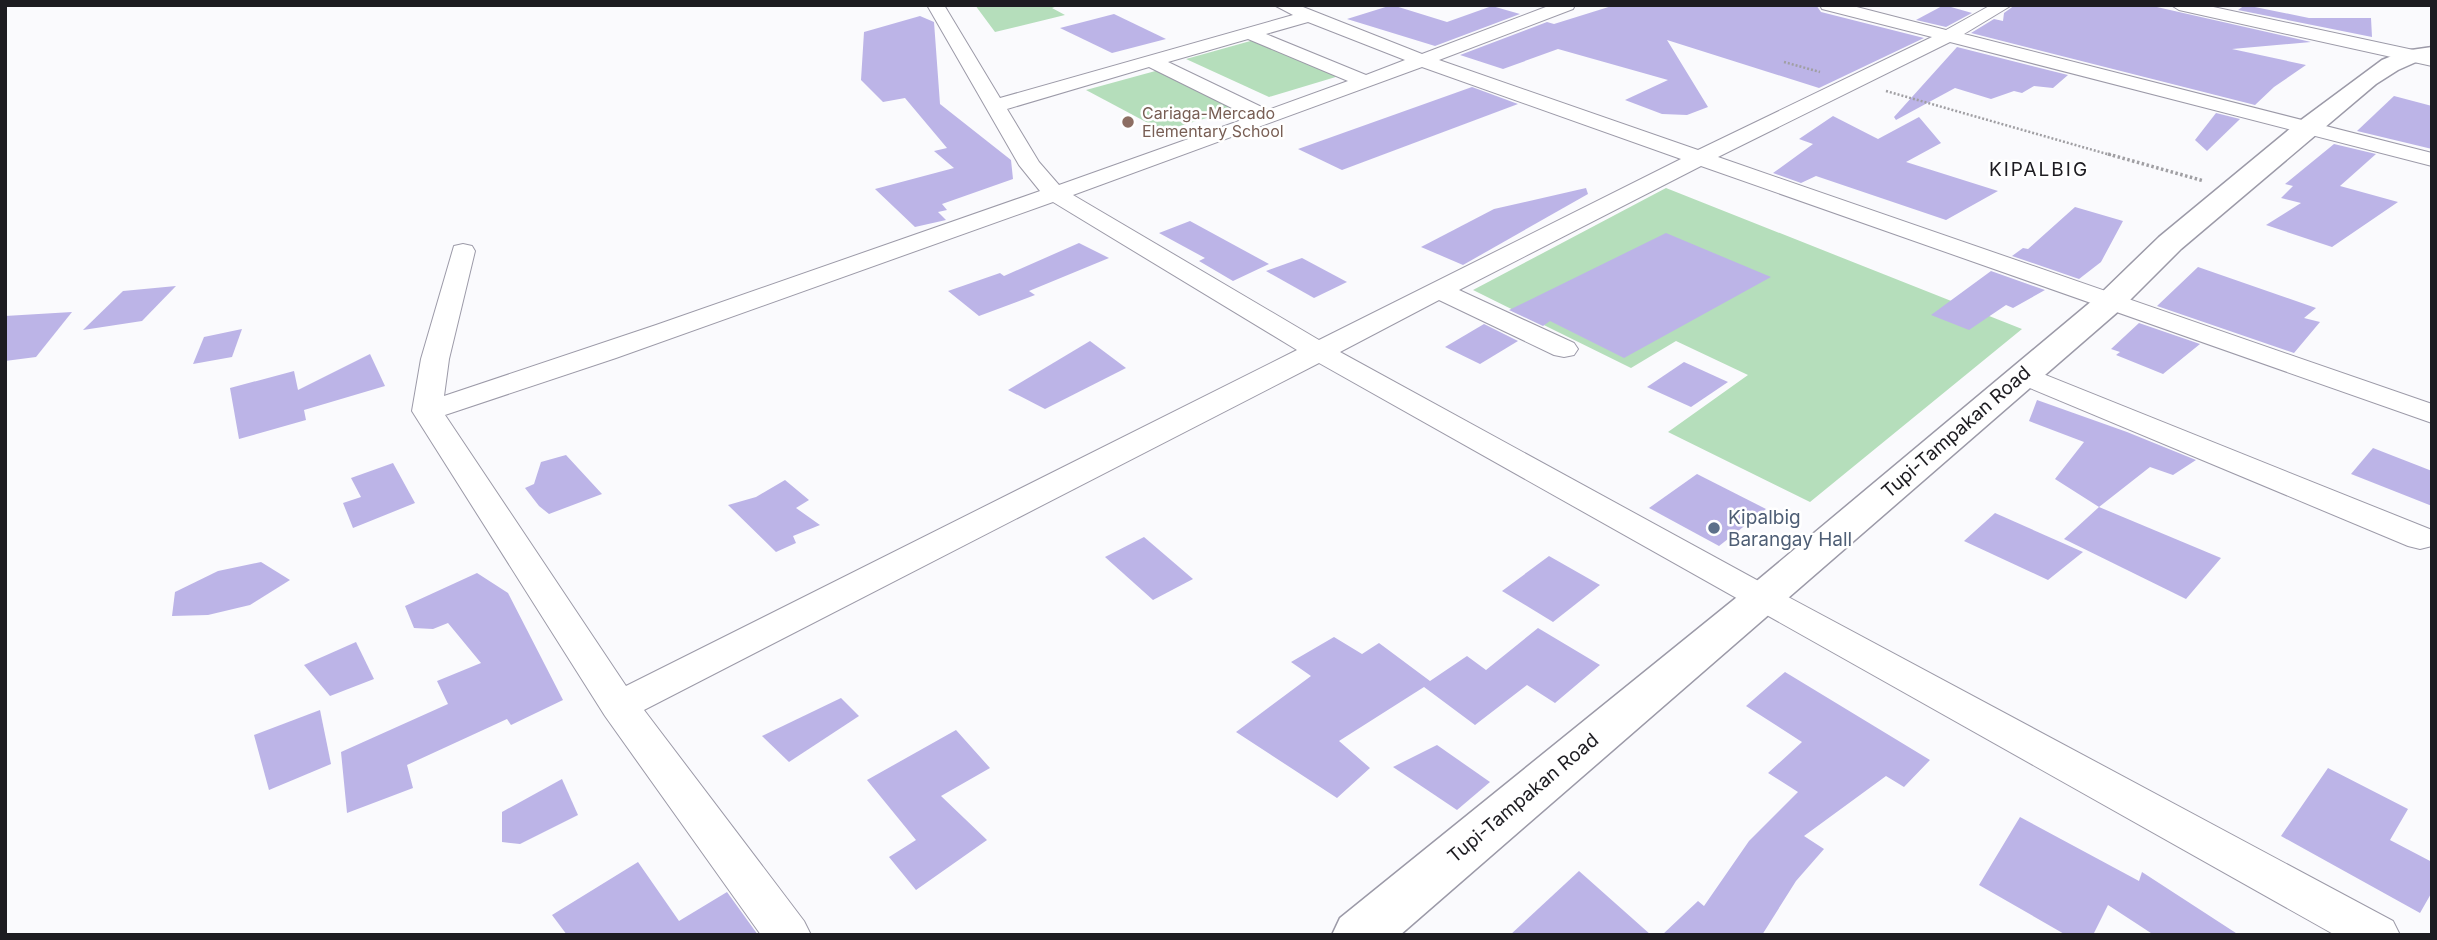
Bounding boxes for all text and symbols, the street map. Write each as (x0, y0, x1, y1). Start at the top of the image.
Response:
place label: Cariaga-Mercado Elementary School (1142, 103, 1284, 141)
marker: Cariaga-Mercado Elementary School (1120, 114, 1136, 130)
district label: KIPALBIG (1989, 158, 2089, 181)
street label: Tupi-Tampakan Road (1877, 361, 2035, 503)
place label: Kipalbig Barangay Hall (1728, 506, 1852, 551)
marker: Kipalbig Barangay Hall (1706, 520, 1722, 536)
street label: Tupi-Tampakan Road (1443, 728, 1603, 868)

